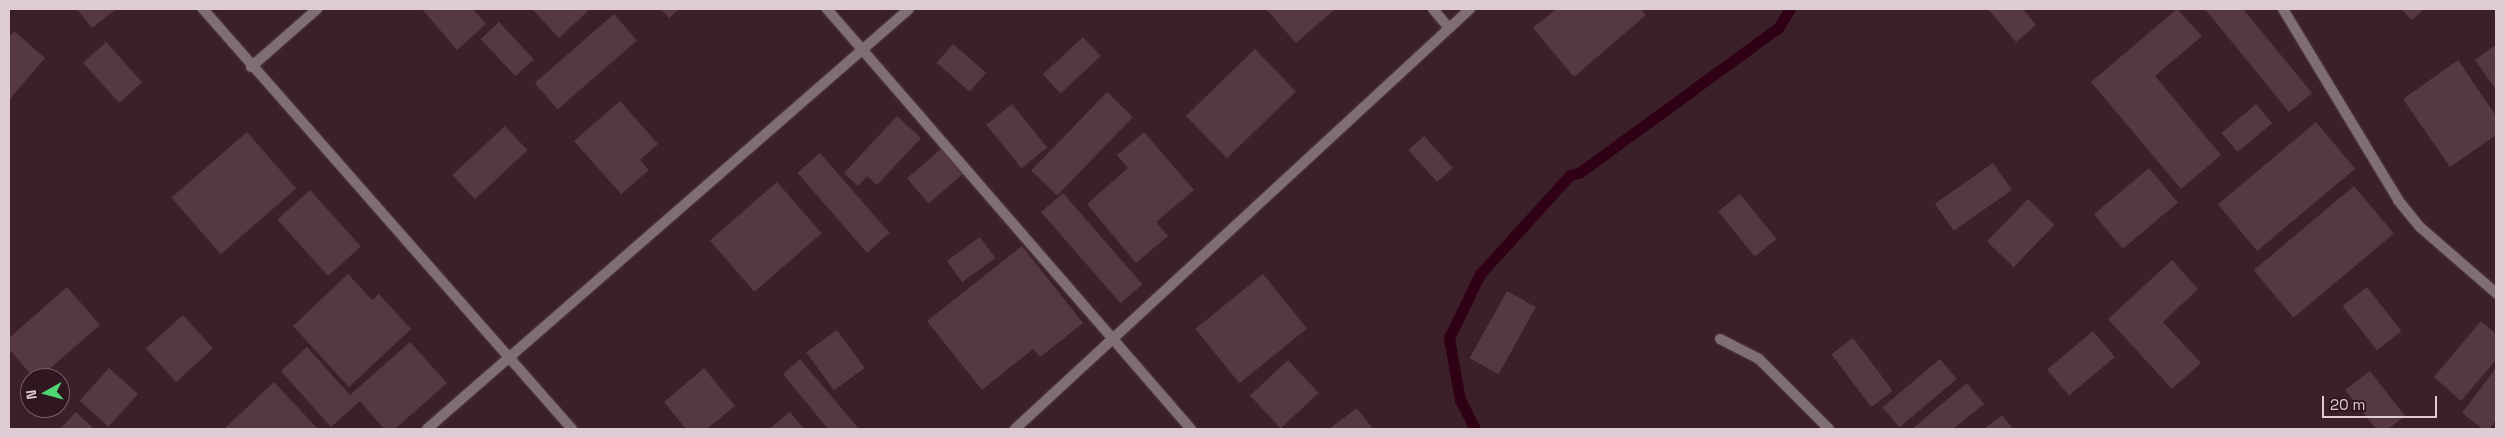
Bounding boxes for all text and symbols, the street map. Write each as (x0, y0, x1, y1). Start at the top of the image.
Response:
north arrow (20, 368, 70, 418)
scale bar (2325, 386, 2440, 418)
text: N (22, 389, 41, 400)
text: 20 m (2330, 395, 2365, 414)

